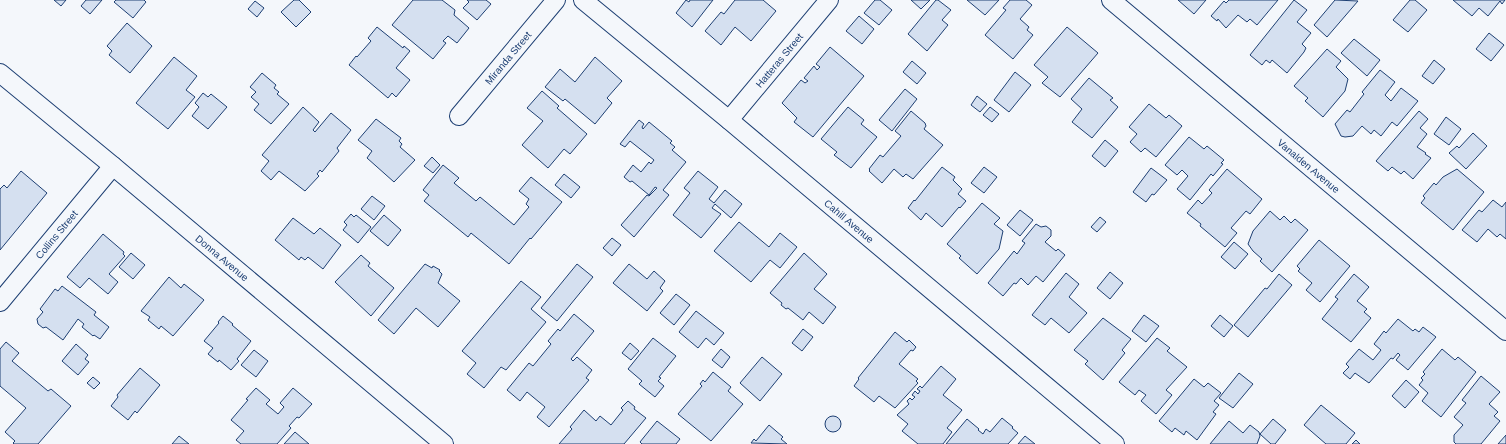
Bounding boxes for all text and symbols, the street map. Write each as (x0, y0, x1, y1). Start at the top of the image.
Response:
street label: Miranda Street (483, 29, 534, 87)
street label: Hatteras Street (754, 31, 805, 90)
street label: Vanalden Avenue (1275, 137, 1342, 195)
street label: Cahill Avenue (822, 197, 876, 245)
street label: Collins Street (33, 208, 80, 261)
street label: Donna Avenue (193, 233, 251, 284)

